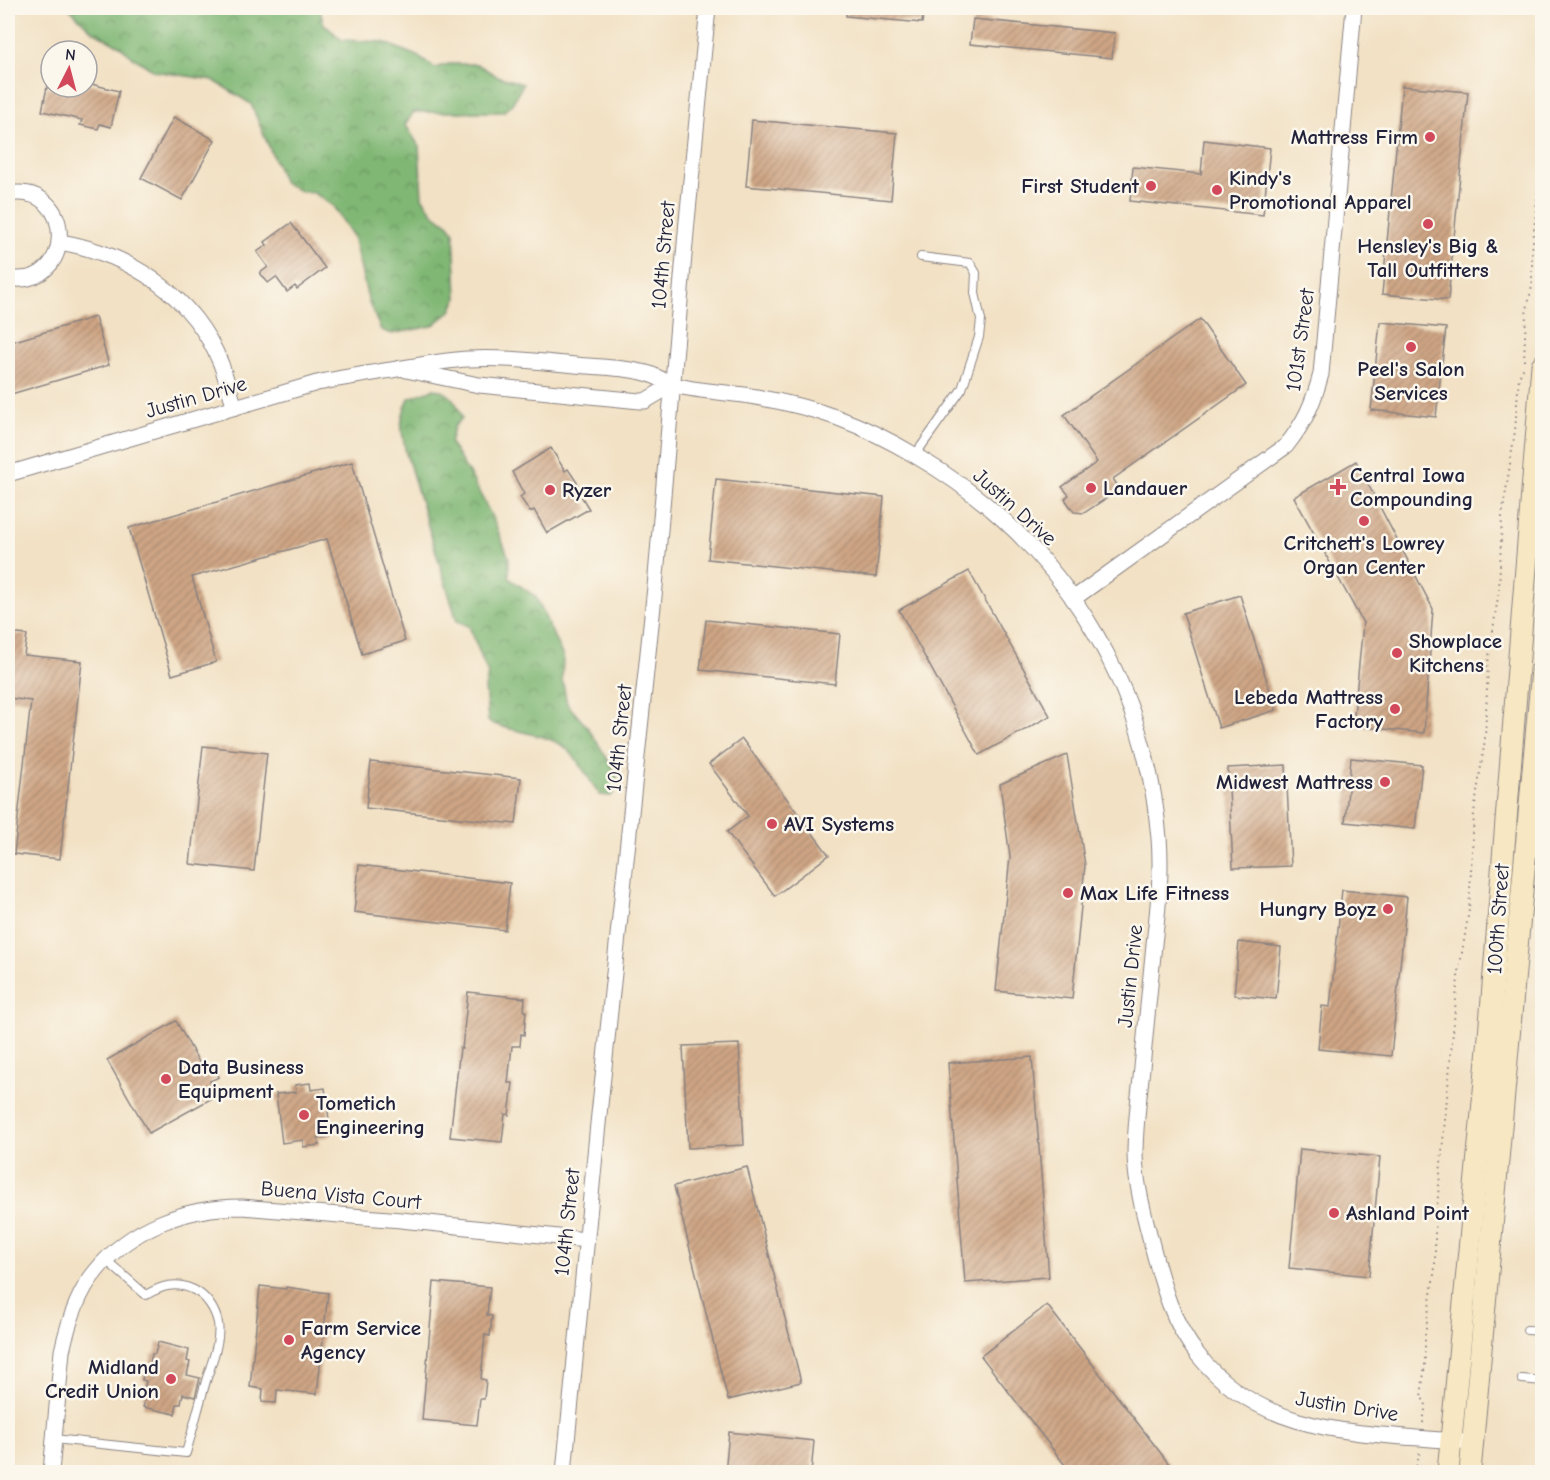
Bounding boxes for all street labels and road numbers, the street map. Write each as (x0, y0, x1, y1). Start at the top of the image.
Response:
street label: 104th Street (646, 199, 680, 310)
street label: 101st Street (1281, 286, 1319, 393)
street label: Justin Drive (143, 371, 249, 423)
street label: Justin Drive (968, 463, 1062, 551)
street label: 104th Street (601, 682, 637, 793)
street label: 100th Street (1482, 862, 1514, 975)
street label: Justin Drive (1113, 923, 1147, 1029)
street label: 104th Street (549, 1166, 585, 1277)
street label: Buena Vista Court (260, 1176, 423, 1214)
street label: Justin Drive (1294, 1386, 1400, 1426)

